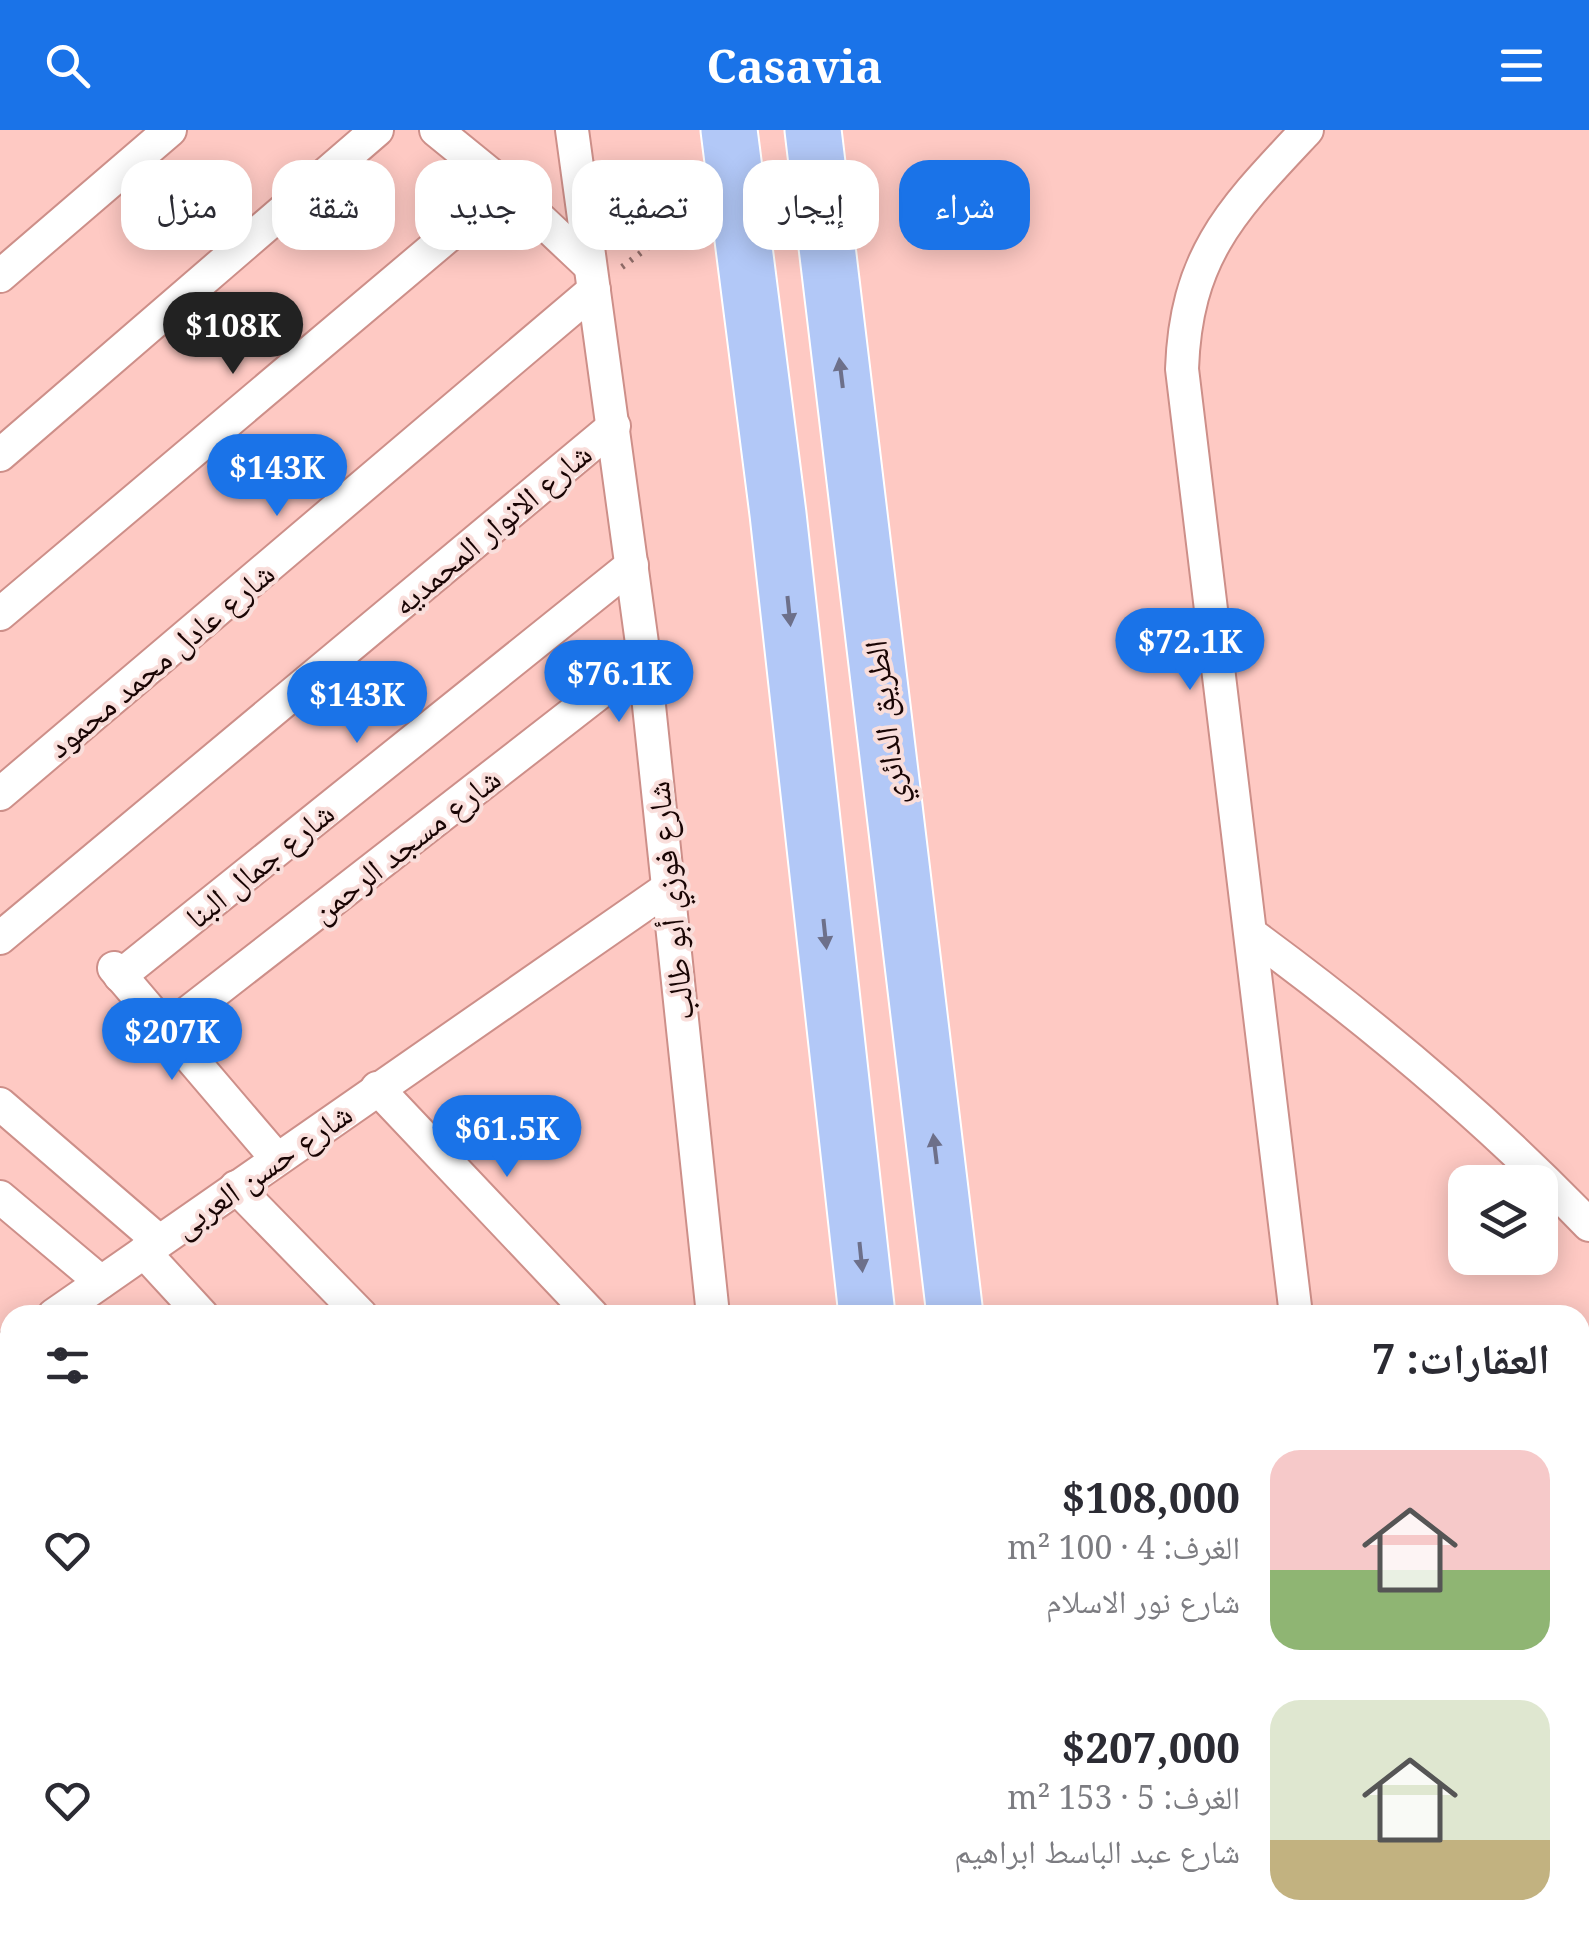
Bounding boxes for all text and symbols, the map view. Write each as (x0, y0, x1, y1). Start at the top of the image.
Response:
text: Casavia (707, 35, 882, 96)
icon: search (40, 38, 95, 93)
icon: menu (1494, 38, 1549, 93)
chip: منزل (121, 160, 252, 250)
chip: شقة (272, 160, 395, 250)
chip: جديد (415, 160, 552, 250)
chip: تصفية (572, 160, 723, 250)
chip: إيجار (743, 160, 879, 250)
chip: شراء (899, 160, 1030, 250)
pin: $108K (163, 292, 303, 377)
text: $108K (185, 303, 281, 346)
one-way arrow (833, 357, 849, 388)
street label: شارع الانوار المحمديه (382, 432, 600, 624)
pin: $143K (207, 434, 347, 519)
text: $143K (229, 445, 325, 488)
street label: شارع عادل محمد محمود (37, 551, 283, 767)
one-way arrow (781, 596, 797, 628)
pin: $72.1K (1109, 608, 1271, 693)
text: $72.1K (1137, 619, 1243, 662)
street label: الطريق الدائري (853, 637, 921, 808)
pin: $76.1K (538, 640, 700, 725)
text: $76.1K (566, 651, 672, 694)
pin: $143K (287, 661, 427, 746)
text: $143K (309, 672, 405, 715)
street label: شارع مسجد الرحمن (301, 756, 509, 932)
street label: شارع فوزي أبو طالب (635, 779, 708, 1023)
street label: شارع جمال البنا (176, 791, 342, 937)
one-way arrow (817, 919, 833, 951)
pin: $207K (102, 998, 242, 1083)
text: $207K (124, 1009, 220, 1052)
street label: شارع حسن العربى (164, 1091, 360, 1247)
pin: $61.5K (426, 1095, 588, 1180)
text: $61.5K (454, 1106, 560, 1149)
one-way arrow (927, 1132, 943, 1164)
map controls (1448, 1165, 1558, 1275)
button: layers (1448, 1165, 1558, 1275)
one-way arrow (853, 1242, 869, 1274)
text: العقارات: 7 (1372, 1329, 1550, 1386)
icon: filters (40, 1338, 95, 1393)
text: $108,000 (1062, 1468, 1240, 1525)
icon: home (1350, 1490, 1470, 1610)
icon: heart (40, 1523, 95, 1578)
text: الغرف: 4 · 100 m² (1007, 1525, 1240, 1568)
text: شارع نور الاسلام (1046, 1579, 1240, 1622)
text: $207,000 (1062, 1718, 1240, 1775)
icon: home (1350, 1740, 1470, 1860)
icon: heart (40, 1773, 95, 1828)
text: الغرف: 5 · 153 m² (1007, 1775, 1240, 1818)
text: شارع عبد الباسط ابراهيم (954, 1829, 1240, 1872)

